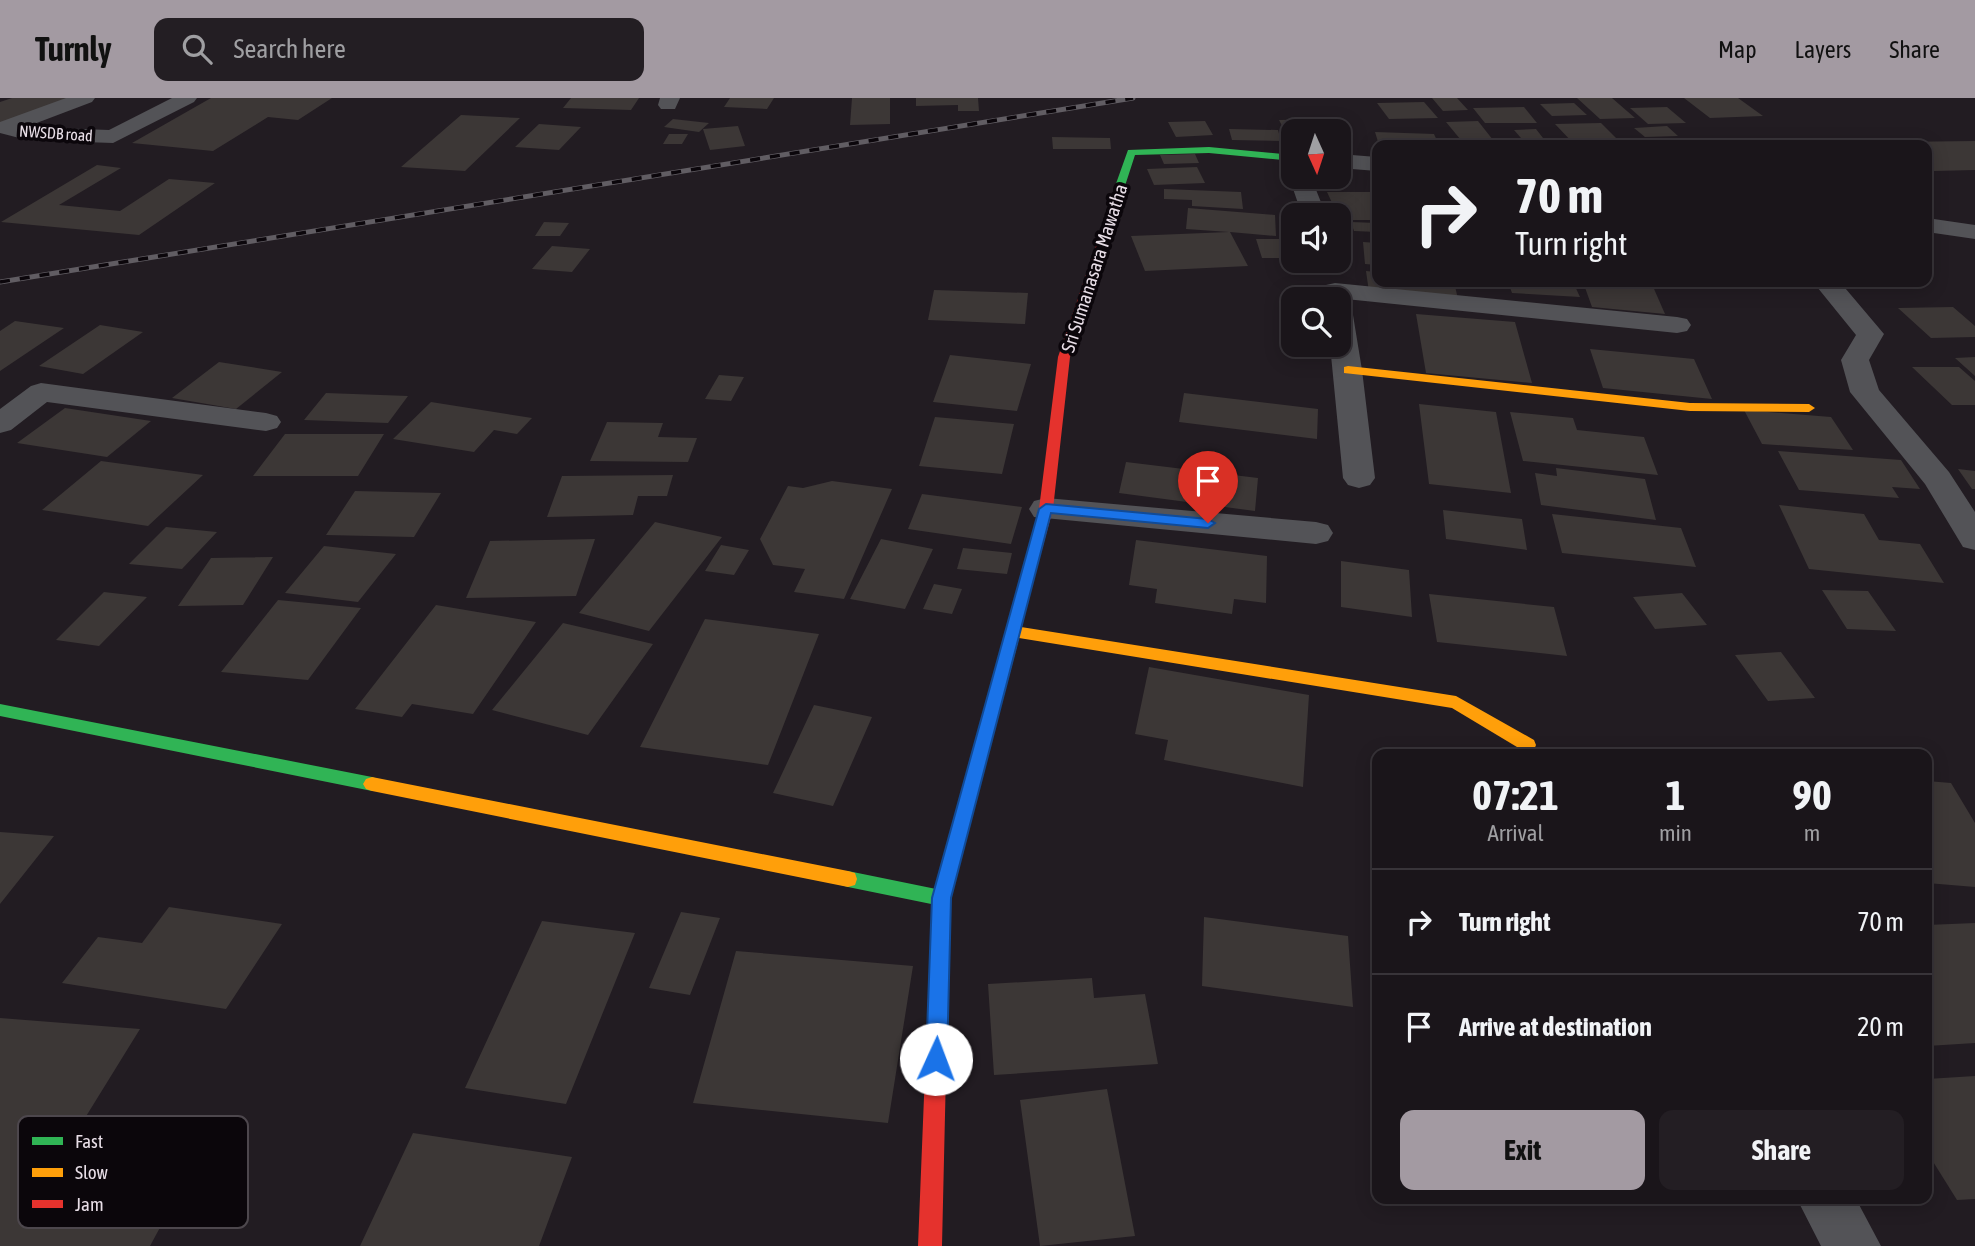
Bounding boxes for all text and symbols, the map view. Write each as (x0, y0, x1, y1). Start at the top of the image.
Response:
search box (154, 18, 644, 81)
text: Turnly (35, 30, 112, 68)
icon: search (178, 30, 216, 68)
text: Search here (234, 34, 346, 64)
text: Map (1718, 36, 1757, 63)
text: Layers (1795, 36, 1851, 63)
text: Share (1889, 36, 1940, 63)
north arrow (1281, 119, 1351, 189)
map controls (1281, 119, 1351, 357)
street label: NWSDB road (19, 121, 93, 145)
text: 70 m (1515, 167, 1603, 223)
icon: right (1400, 168, 1491, 259)
street label: Sri Sumanasara Mawatha (1056, 181, 1132, 355)
button: sound (1281, 203, 1351, 273)
text: Turn right (1515, 225, 1628, 262)
button: search (1281, 287, 1351, 357)
pin (1178, 451, 1238, 523)
icon: arrive (1189, 462, 1227, 500)
text: 07:21 (1472, 771, 1559, 819)
text: 1 (1666, 771, 1685, 819)
text: 90 (1792, 771, 1832, 819)
text: Arrival (1487, 820, 1544, 846)
text: min (1659, 820, 1692, 846)
text: m (1804, 820, 1820, 846)
icon: right (1400, 903, 1438, 941)
text: Turn right (1459, 907, 1550, 937)
text: 70 m (1857, 907, 1904, 937)
icon: arrive (1400, 1008, 1438, 1046)
text: Arrive at destination (1459, 1012, 1652, 1042)
text: 20 m (1857, 1012, 1904, 1042)
position arrow (899, 1022, 973, 1096)
button: Exit (1400, 1110, 1645, 1190)
button: Share (1659, 1110, 1904, 1190)
legend (18, 1116, 248, 1228)
text: Fast (75, 1130, 103, 1152)
text: Slow (75, 1161, 109, 1183)
text: Jam (75, 1193, 104, 1215)

